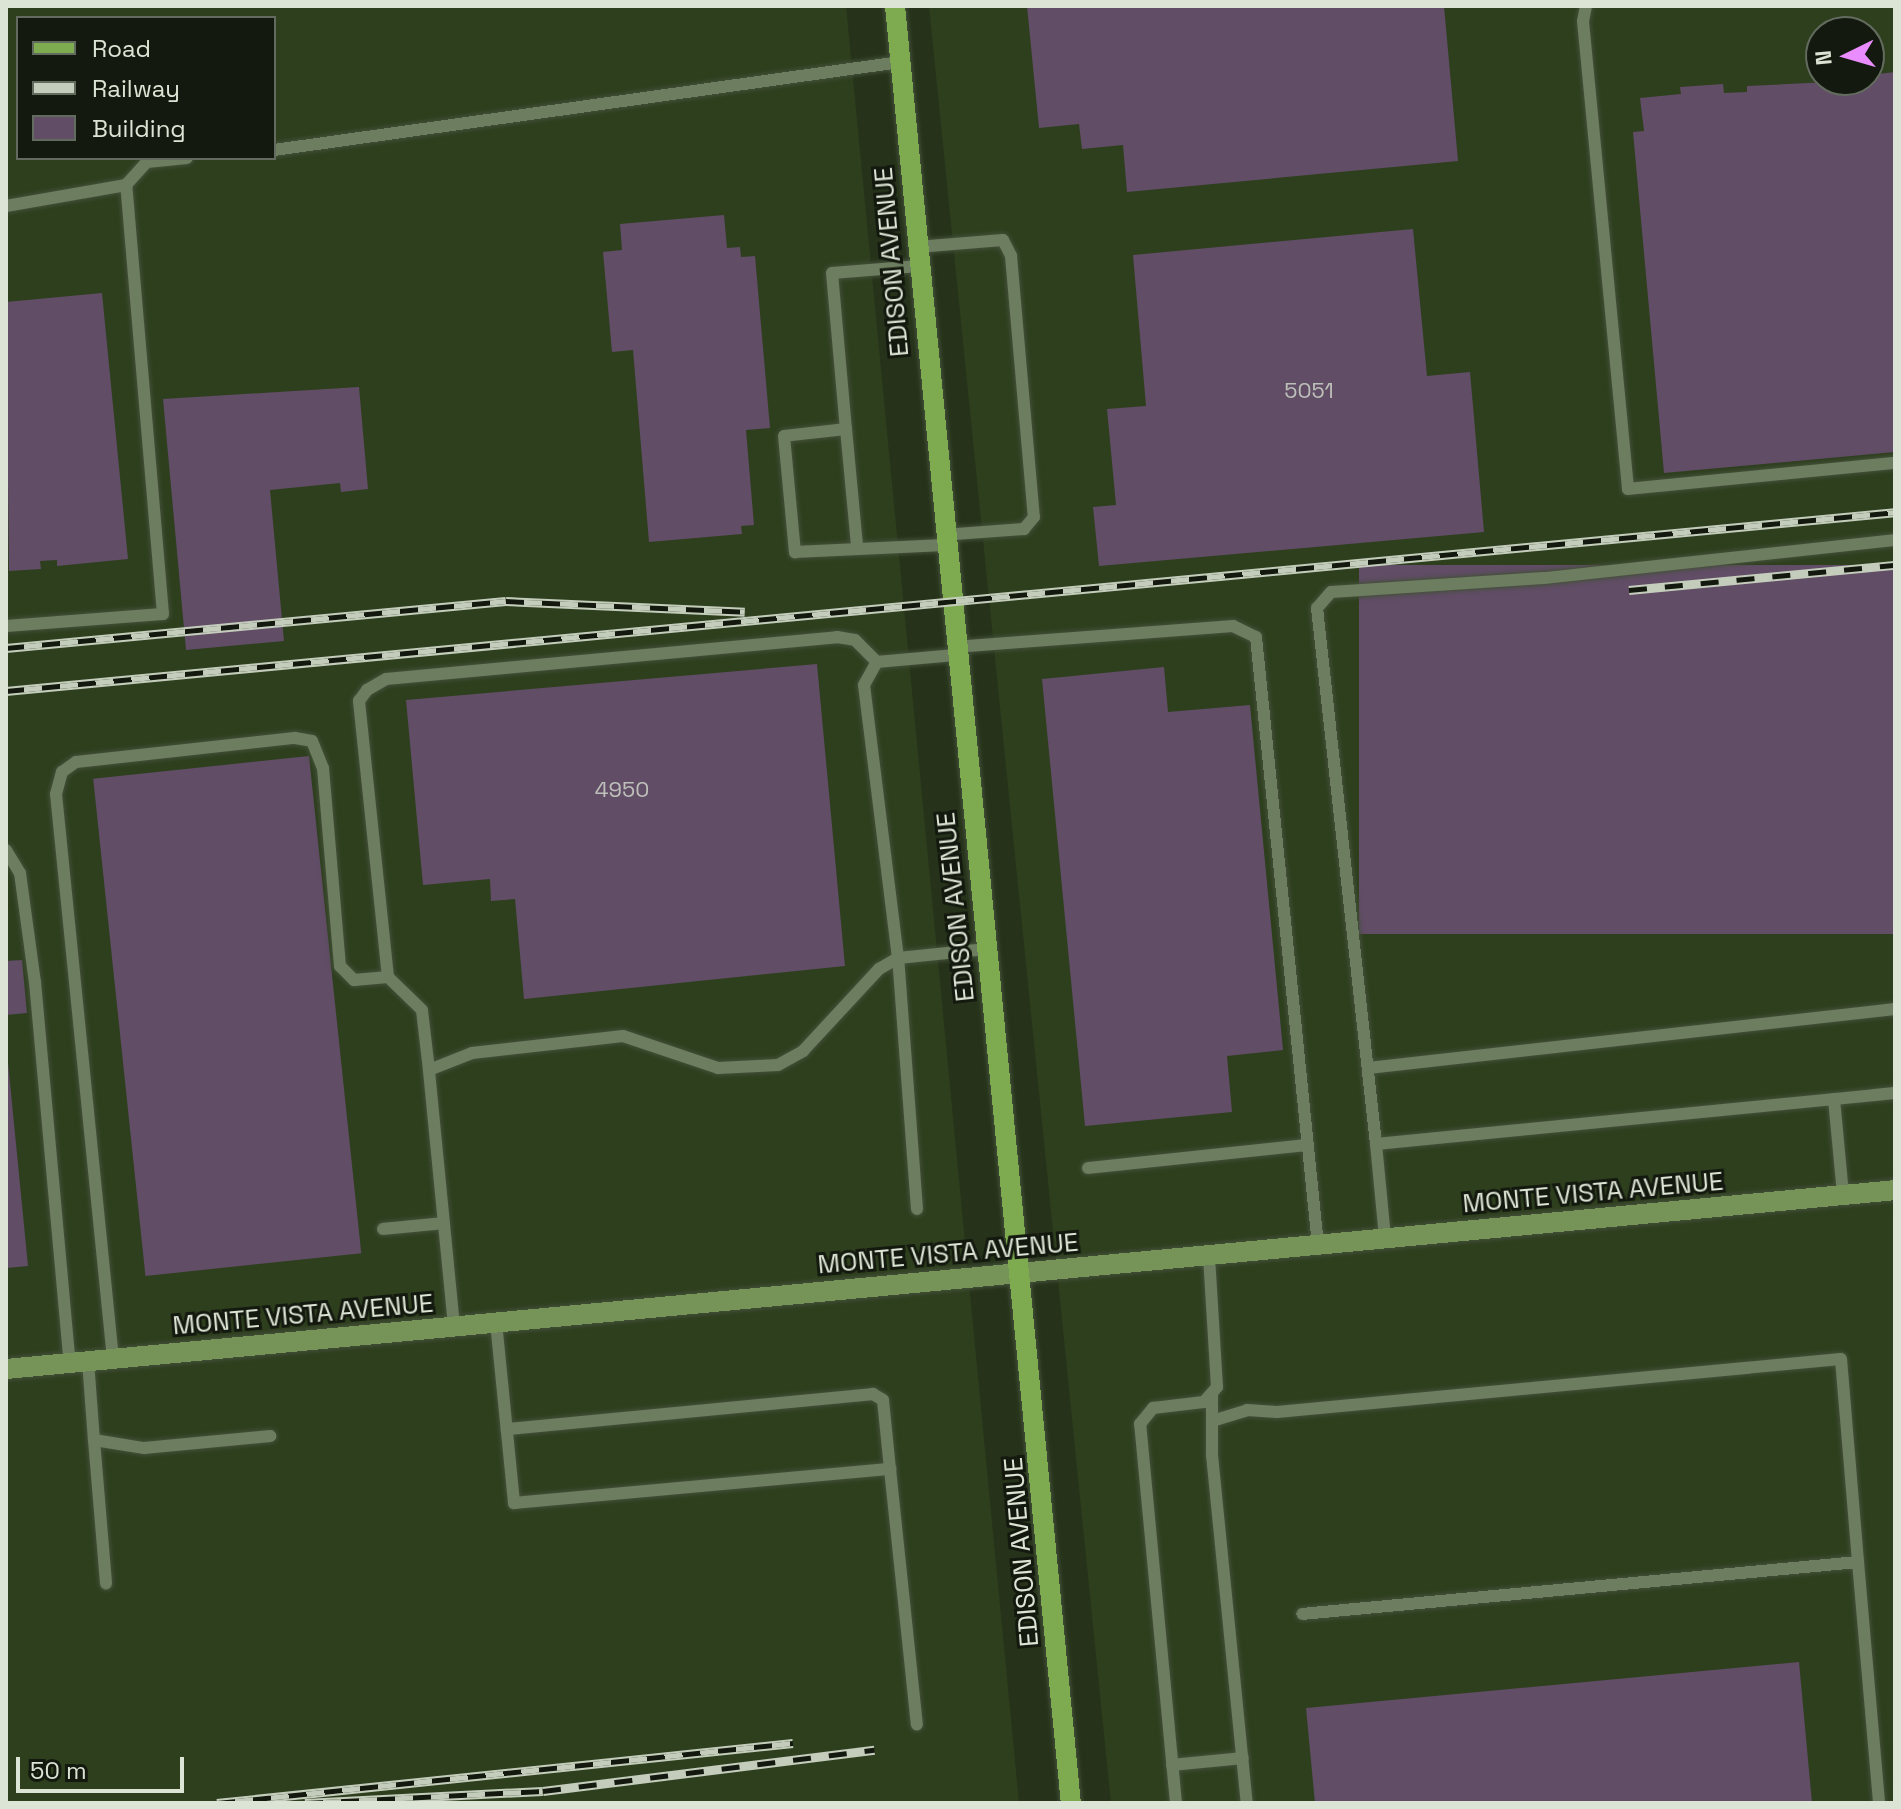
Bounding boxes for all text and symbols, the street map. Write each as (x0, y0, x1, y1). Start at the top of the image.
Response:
legend (16, 16, 276, 160)
north arrow (1805, 16, 1885, 96)
text: Road (92, 33, 151, 64)
text: N (1808, 49, 1838, 66)
text: Railway (92, 73, 180, 104)
text: Building (92, 113, 186, 144)
street label: EDISON AVENUE (868, 166, 916, 358)
house number: 5051 (1284, 378, 1334, 404)
house number: 4950 (595, 777, 649, 803)
street label: EDISON AVENUE (931, 811, 981, 1003)
street label: MONTE VISTA AVENUE (1461, 1166, 1725, 1220)
street label: MONTE VISTA AVENUE (816, 1227, 1080, 1281)
street label: MONTE VISTA AVENUE (171, 1288, 435, 1342)
street label: EDISON AVENUE (998, 1456, 1046, 1648)
scale bar (20, 1741, 188, 1791)
text: 50 m (30, 1755, 87, 1786)

